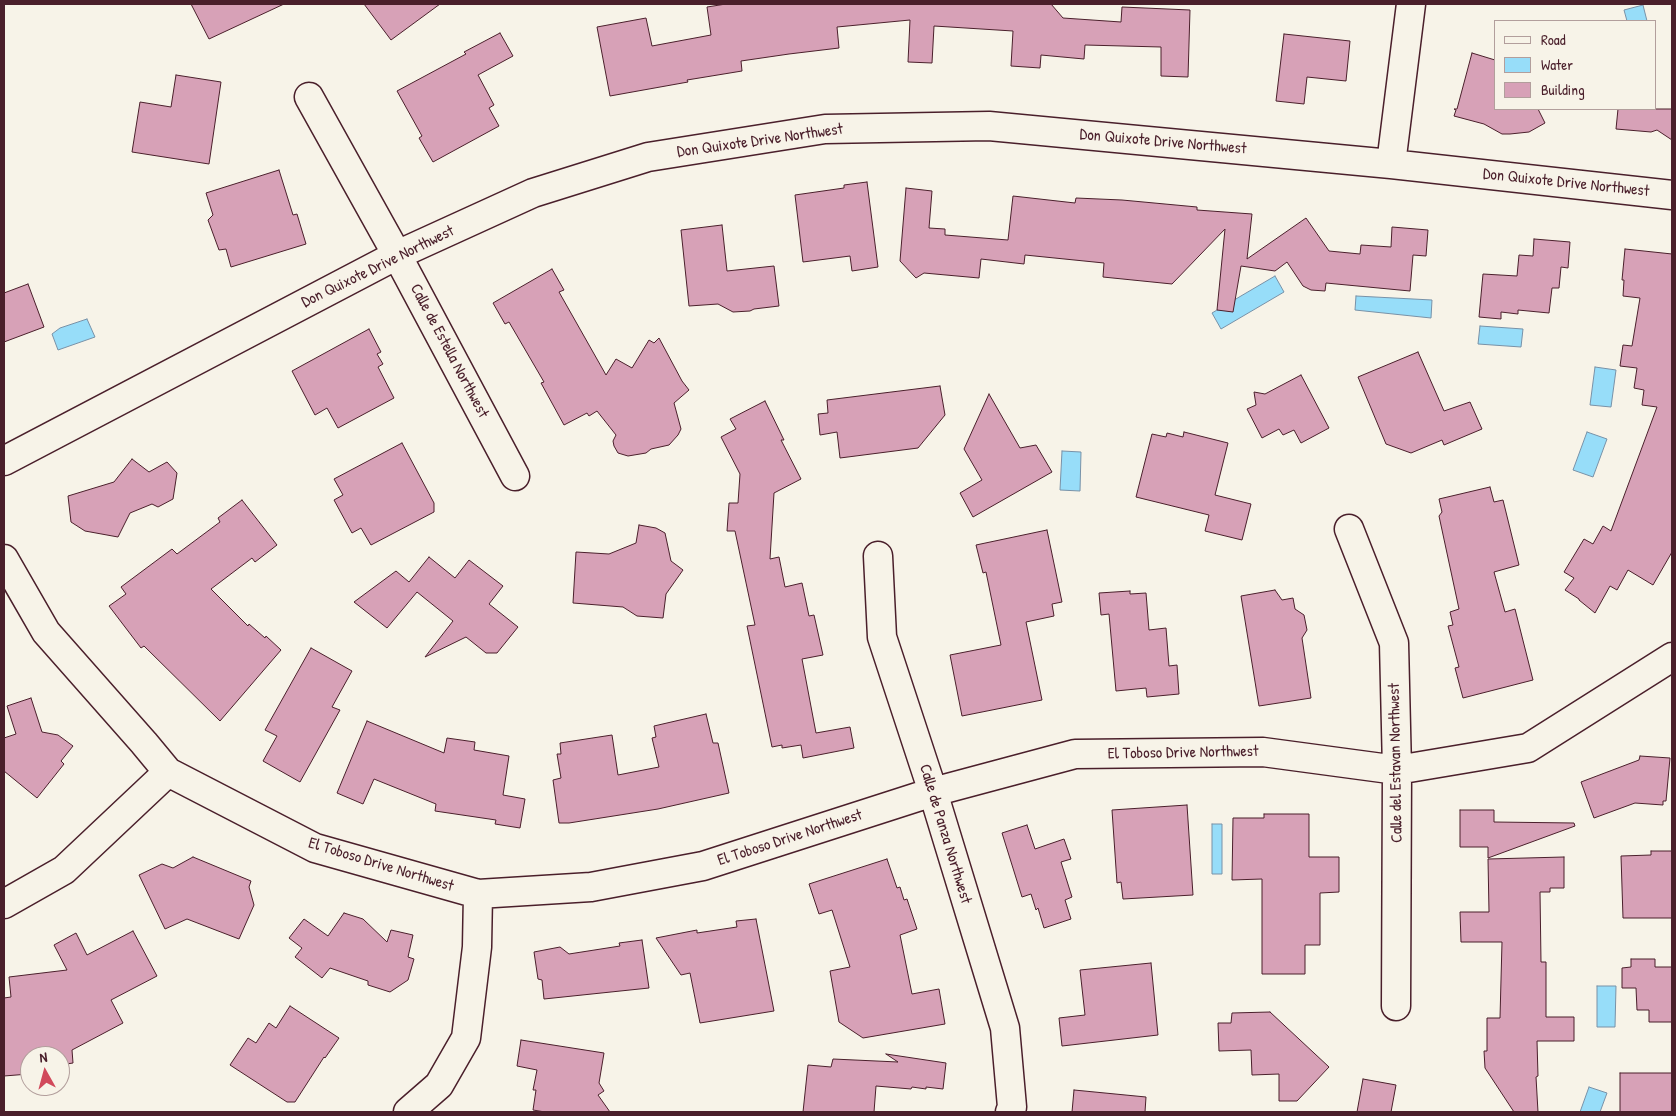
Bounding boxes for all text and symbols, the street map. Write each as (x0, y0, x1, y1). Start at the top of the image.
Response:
legend (1494, 20, 1656, 110)
text: Road (1541, 29, 1566, 50)
text: Water (1541, 54, 1573, 75)
text: Building (1541, 79, 1585, 100)
street label: Don Quixote Drive Northwest (676, 120, 844, 162)
street label: Don Quixote Drive Northwest (1079, 125, 1247, 159)
street label: Don Quixote Drive Northwest (1482, 165, 1650, 201)
street label: Don Quixote Drive Northwest (299, 222, 457, 312)
street label: Calle de Estella Northwest (406, 281, 492, 421)
street label: Calle del Estavan Northwest (1385, 683, 1407, 843)
street label: El Toboso Drive Northwest (1107, 742, 1259, 764)
street label: Calle de Panza Northwest (915, 762, 975, 906)
street label: El Toboso Drive Northwest (715, 806, 865, 870)
street label: El Toboso Drive Northwest (306, 834, 456, 896)
north arrow (20, 1046, 70, 1096)
text: N (38, 1047, 48, 1066)

